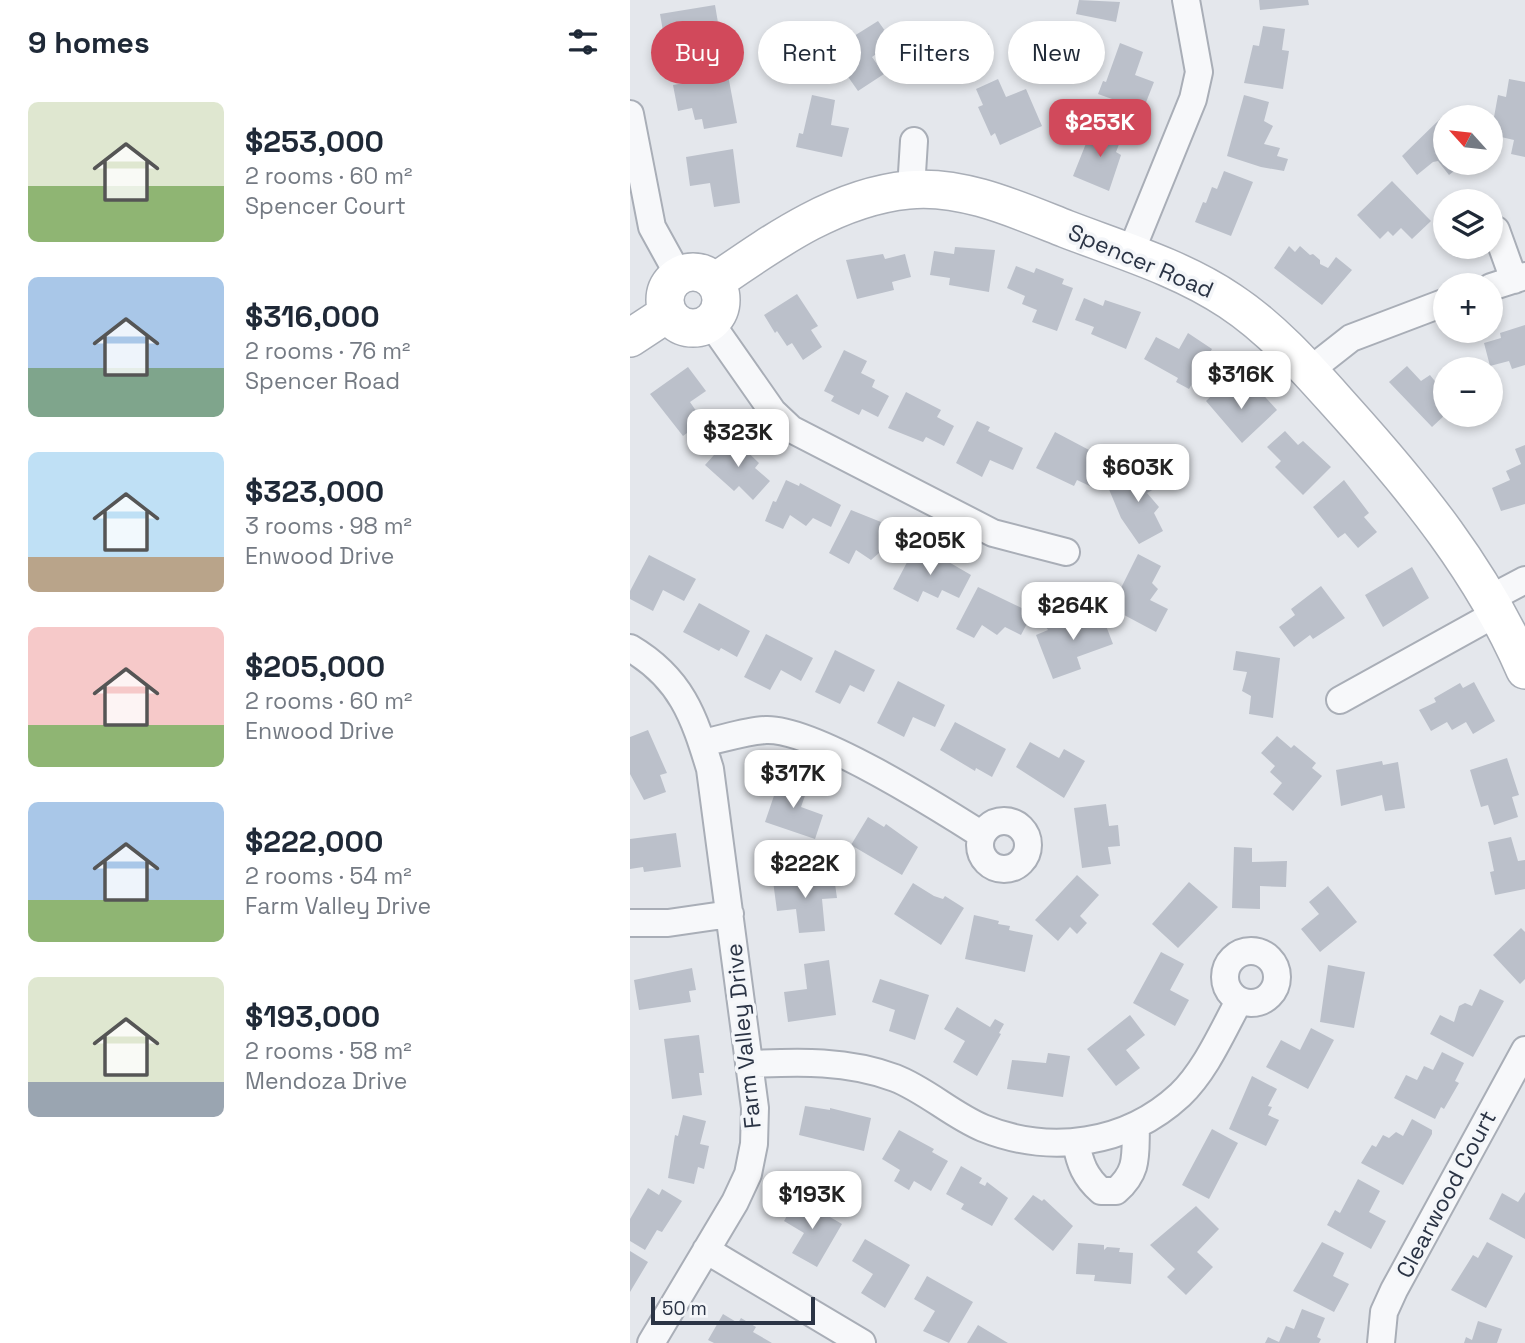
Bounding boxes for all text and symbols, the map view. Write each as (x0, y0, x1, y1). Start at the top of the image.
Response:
chip: Buy (651, 21, 744, 84)
chip: Rent (758, 21, 861, 84)
chip: Filters (875, 21, 994, 84)
chip: New (1008, 21, 1105, 84)
text: 9 homes (28, 23, 150, 62)
icon: filters (564, 23, 602, 61)
pin: $253K (1051, 100, 1149, 159)
north arrow (1433, 105, 1503, 175)
map controls (1433, 105, 1503, 427)
text: $253K (1065, 107, 1135, 137)
text: $253,000 (245, 122, 384, 161)
icon: home (84, 130, 168, 214)
text: 2 rooms · 60 m² (245, 161, 412, 191)
button: layers (1433, 189, 1503, 259)
text: Spencer Court (245, 191, 406, 221)
street label: Spencer Road (1064, 217, 1218, 305)
button: + (1433, 273, 1503, 343)
text: $316,000 (245, 297, 380, 336)
icon: home (84, 305, 168, 389)
text: 2 rooms · 76 m² (245, 336, 410, 366)
pin: $316K (1192, 352, 1290, 411)
button: − (1433, 357, 1503, 427)
text: $316K (1208, 359, 1274, 389)
text: Spencer Road (245, 366, 400, 396)
pin: $323K (689, 410, 787, 469)
text: $323K (703, 417, 773, 447)
pin: $603K (1089, 444, 1187, 504)
text: $603K (1102, 452, 1174, 482)
text: $323,000 (245, 472, 384, 511)
icon: home (84, 480, 168, 564)
text: 3 rooms · 98 m² (245, 511, 412, 541)
pin: $205K (881, 518, 979, 577)
text: $205K (895, 525, 965, 555)
text: Enwood Drive (245, 541, 394, 571)
pin: $264K (1024, 582, 1122, 642)
text: $264K (1038, 590, 1108, 620)
text: $205,000 (245, 647, 385, 686)
icon: home (84, 655, 168, 739)
text: 2 rooms · 60 m² (245, 686, 412, 716)
text: Enwood Drive (245, 716, 394, 746)
pin: $317K (744, 750, 842, 810)
text: $317K (760, 758, 826, 788)
text: $222,000 (245, 822, 383, 861)
icon: home (84, 830, 168, 914)
pin: $222K (756, 841, 854, 900)
text: $222K (770, 848, 840, 878)
text: 2 rooms · 54 m² (245, 861, 412, 891)
text: Farm Valley Drive (245, 891, 431, 921)
street label: Farm Valley Drive (718, 942, 768, 1130)
text: $193,000 (245, 997, 380, 1036)
icon: home (84, 1005, 168, 1089)
text: 2 rooms · 58 m² (245, 1036, 412, 1066)
text: Mendoza Drive (245, 1066, 407, 1096)
street label: Clearwood Court (1389, 1105, 1503, 1283)
pin: $193K (763, 1172, 861, 1231)
text: $193K (779, 1179, 845, 1209)
scale bar (651, 1294, 816, 1326)
text: 50 m (662, 1296, 707, 1321)

